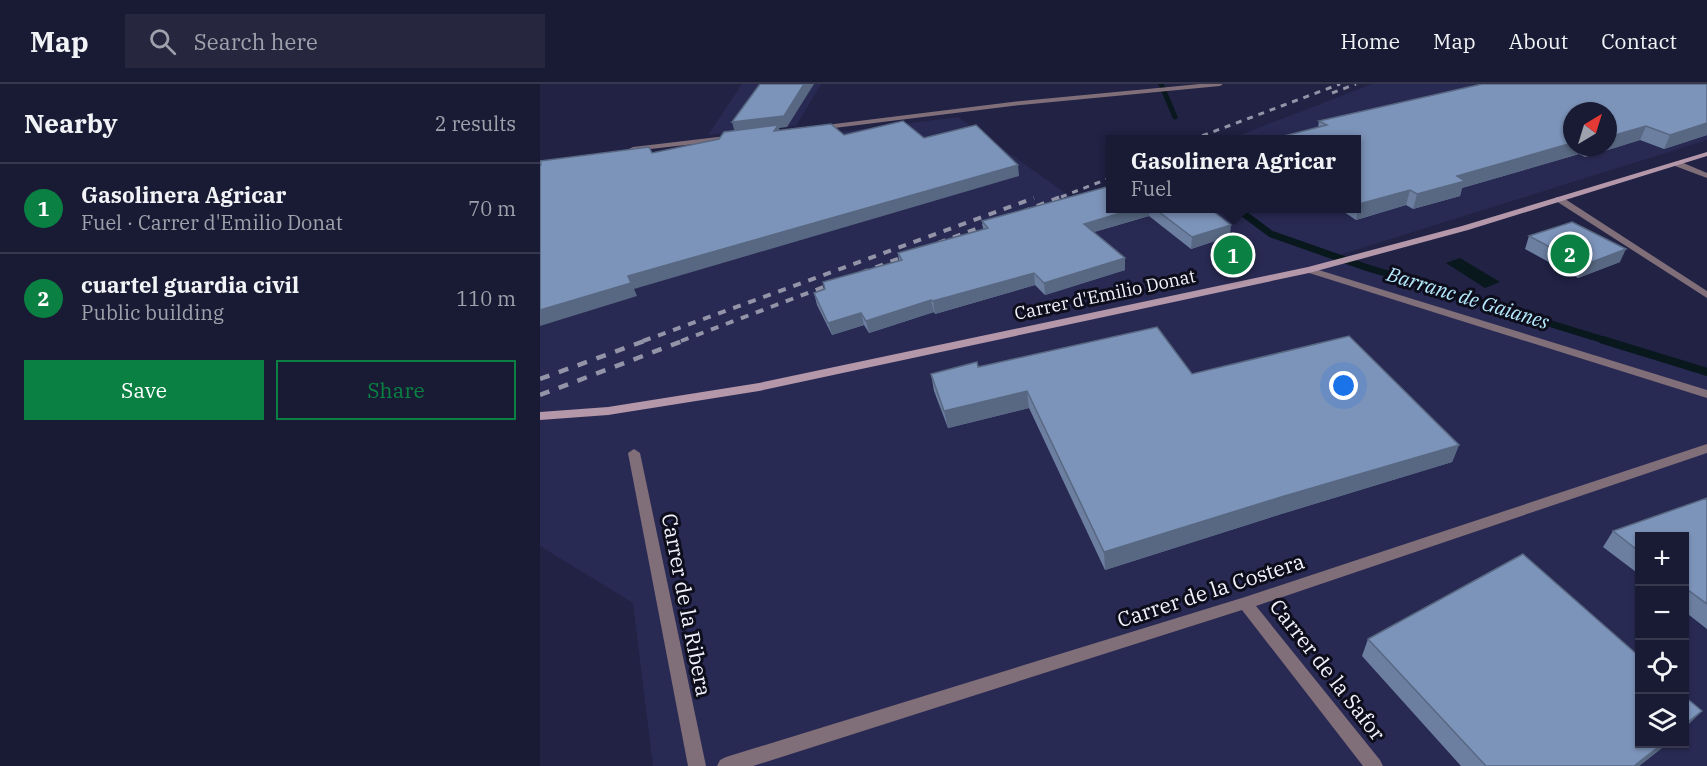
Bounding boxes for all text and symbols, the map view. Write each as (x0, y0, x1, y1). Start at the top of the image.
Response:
search box (125, 14, 545, 68)
text: Map (30, 23, 89, 60)
icon: search (146, 25, 179, 58)
text: Search here (194, 27, 318, 56)
text: Home (1340, 27, 1400, 55)
text: Map (1433, 27, 1476, 55)
text: About (1509, 27, 1568, 55)
text: Contact (1601, 27, 1677, 55)
north arrow (1563, 102, 1617, 156)
text: Nearby (24, 106, 118, 140)
text: 2 results (435, 110, 516, 137)
popup (1106, 135, 1361, 213)
text: Gasolinera Agricar (1131, 146, 1336, 175)
text: Fuel (1131, 175, 1172, 202)
text: Gasolinera Agricar (81, 180, 286, 209)
text: 1 (38, 195, 50, 222)
text: 70 m (468, 195, 516, 222)
text: Fuel · Carrer d'Emilio Donat (81, 209, 343, 236)
pin: 1 (1214, 232, 1252, 278)
pin: 2 (1550, 232, 1590, 276)
water label: Barranc de Gaianes (1383, 260, 1553, 335)
street label: Carrer d'Emilio Donat (1012, 264, 1198, 325)
text: cuartel guardia civil (81, 270, 299, 299)
text: 2 (38, 285, 50, 312)
text: 110 m (456, 285, 516, 312)
text: Public building (81, 299, 224, 326)
button: Save (24, 360, 264, 420)
button: Share (276, 360, 516, 420)
your location (1329, 371, 1358, 400)
street label: Carrer de la Ribera (655, 511, 718, 699)
map controls (1635, 532, 1689, 748)
button: + (1635, 532, 1689, 586)
street label: Carrer de la Costera (1114, 547, 1308, 634)
button: − (1635, 586, 1689, 640)
street label: Carrer de la Safor (1264, 593, 1392, 746)
button: locate (1635, 640, 1689, 694)
button: layers (1635, 694, 1689, 748)

